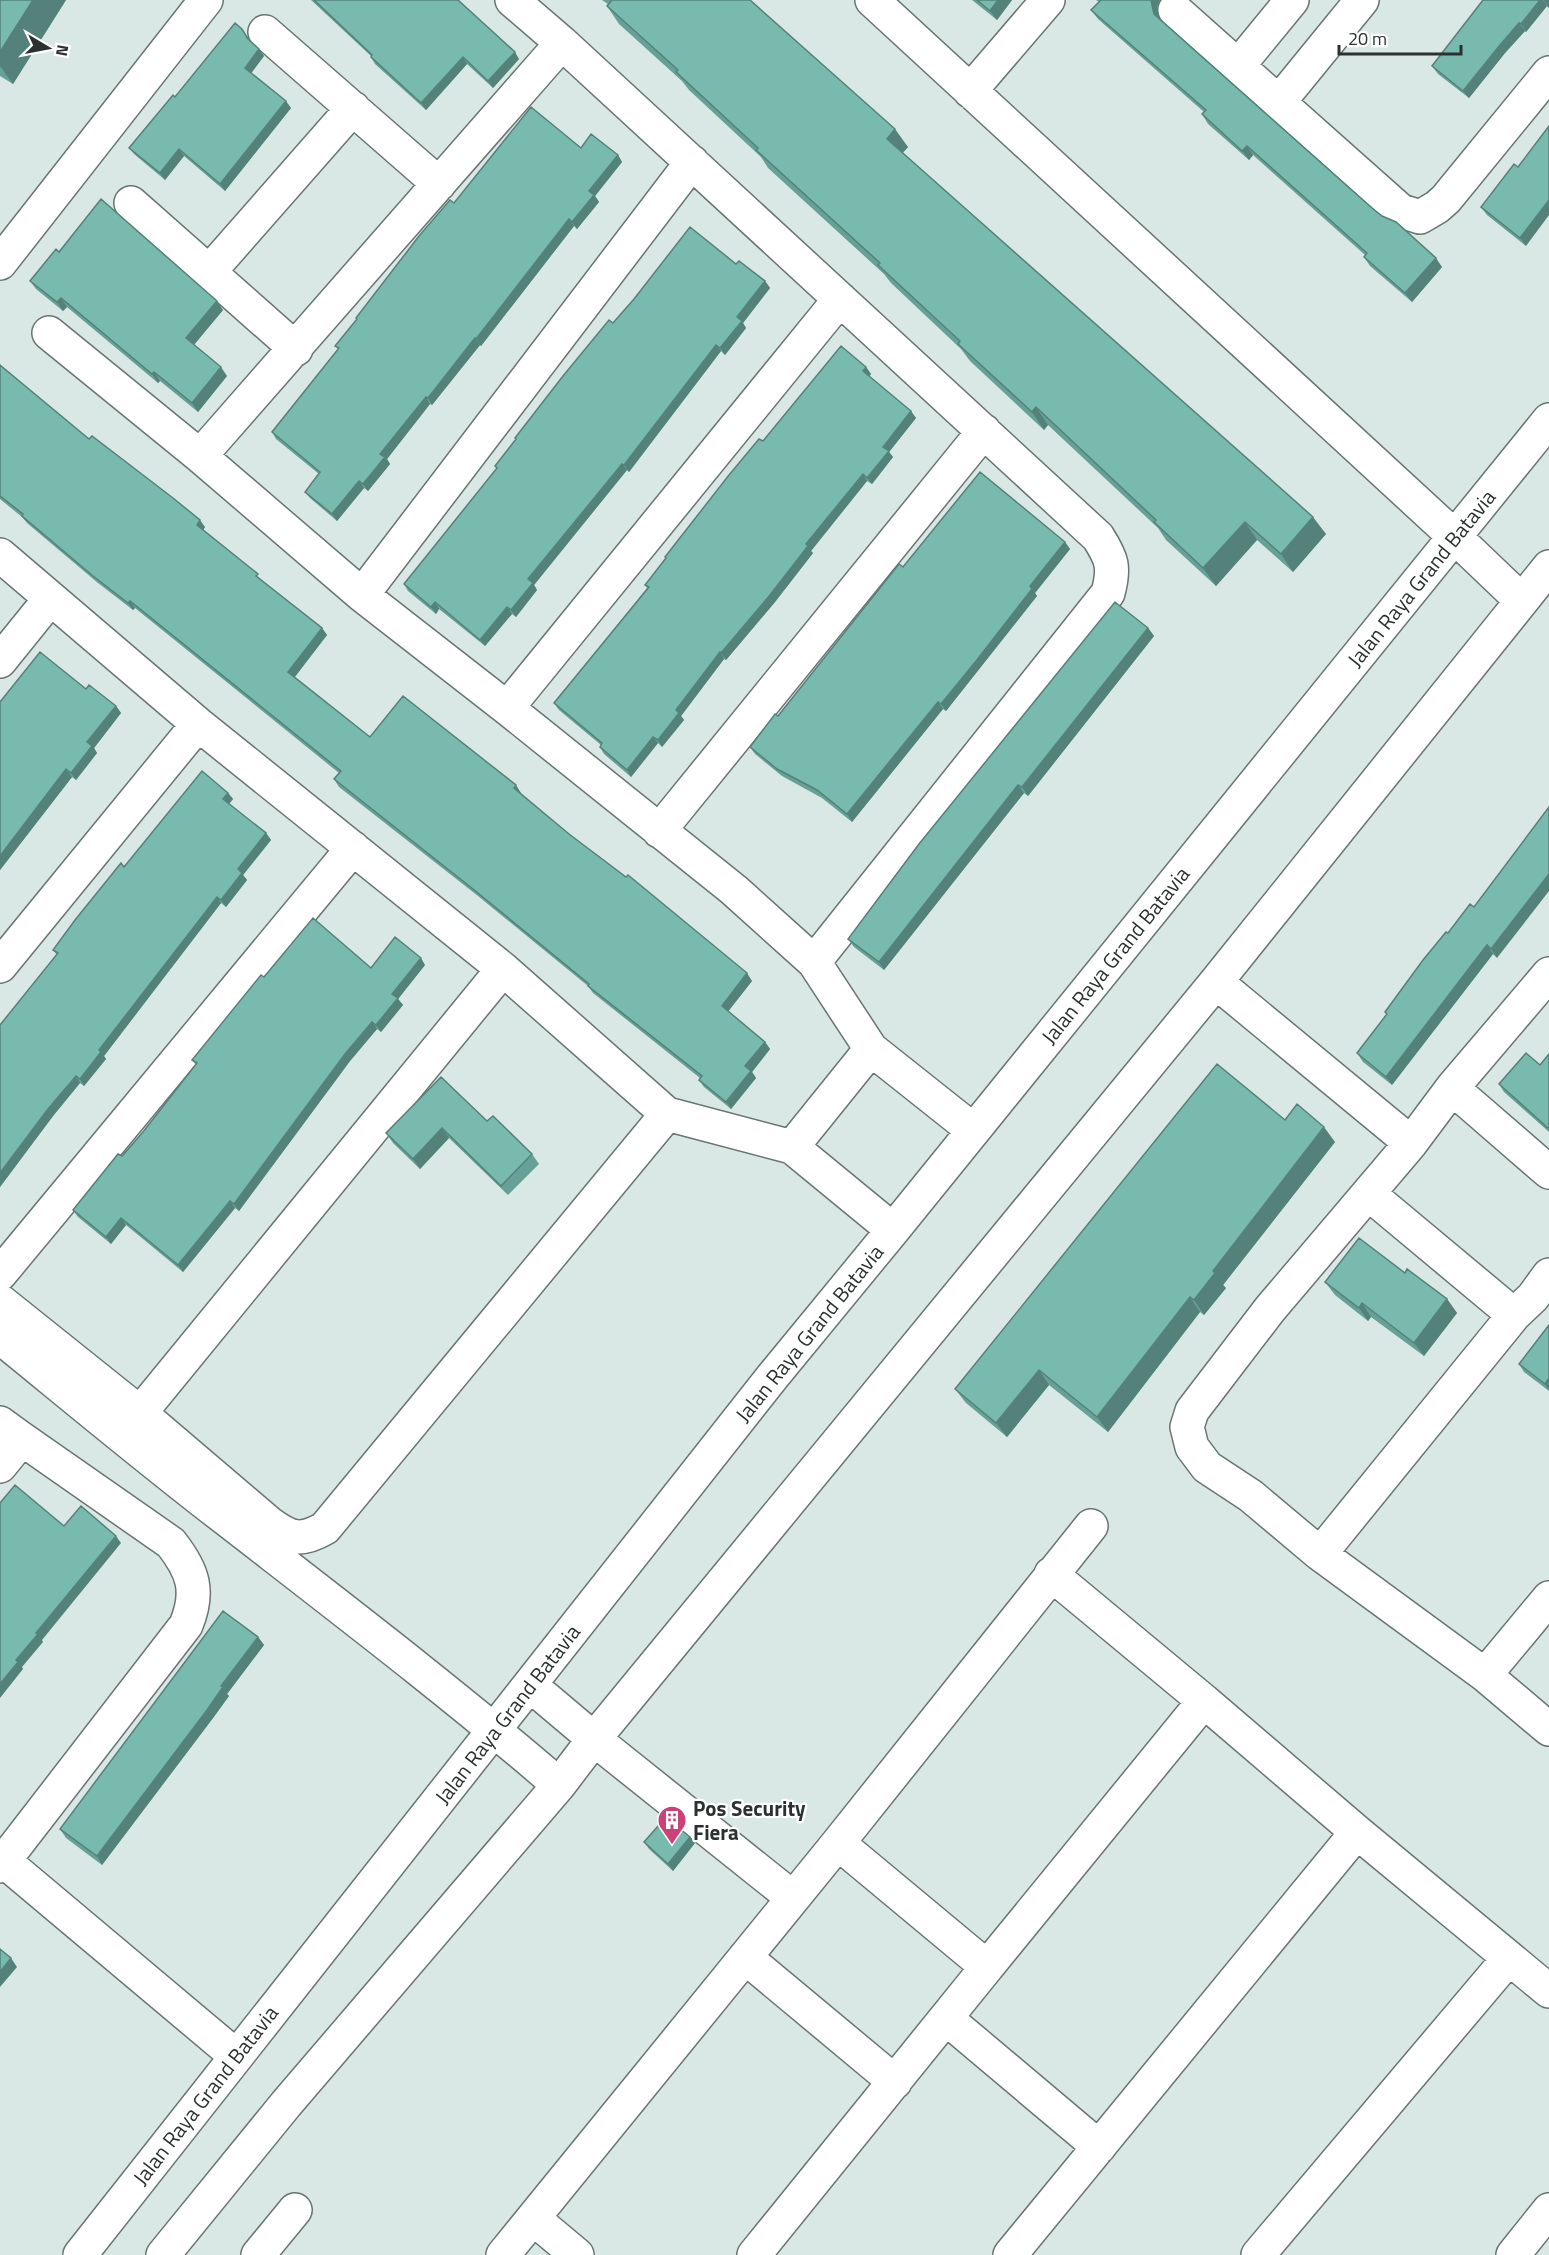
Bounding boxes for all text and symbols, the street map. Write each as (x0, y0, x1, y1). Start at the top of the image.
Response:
north arrow (18, 18, 78, 78)
scale bar (1339, 18, 1460, 56)
text: 20 m (1348, 25, 1387, 52)
text: N (50, 43, 76, 58)
street label: Jalan Raya Grand Batavia (1339, 482, 1503, 674)
street label: Jalan Raya Grand Batavia (1033, 859, 1197, 1051)
street label: Jalan Raya Grand Batavia (727, 1237, 891, 1429)
street label: Jalan Raya Grand Batavia (427, 1617, 588, 1811)
place label: Pos Security Fiera (693, 1792, 806, 1848)
building icon: Pos Security Fiera (656, 1804, 688, 1846)
street label: Jalan Raya Grand Batavia (125, 1998, 286, 2192)

